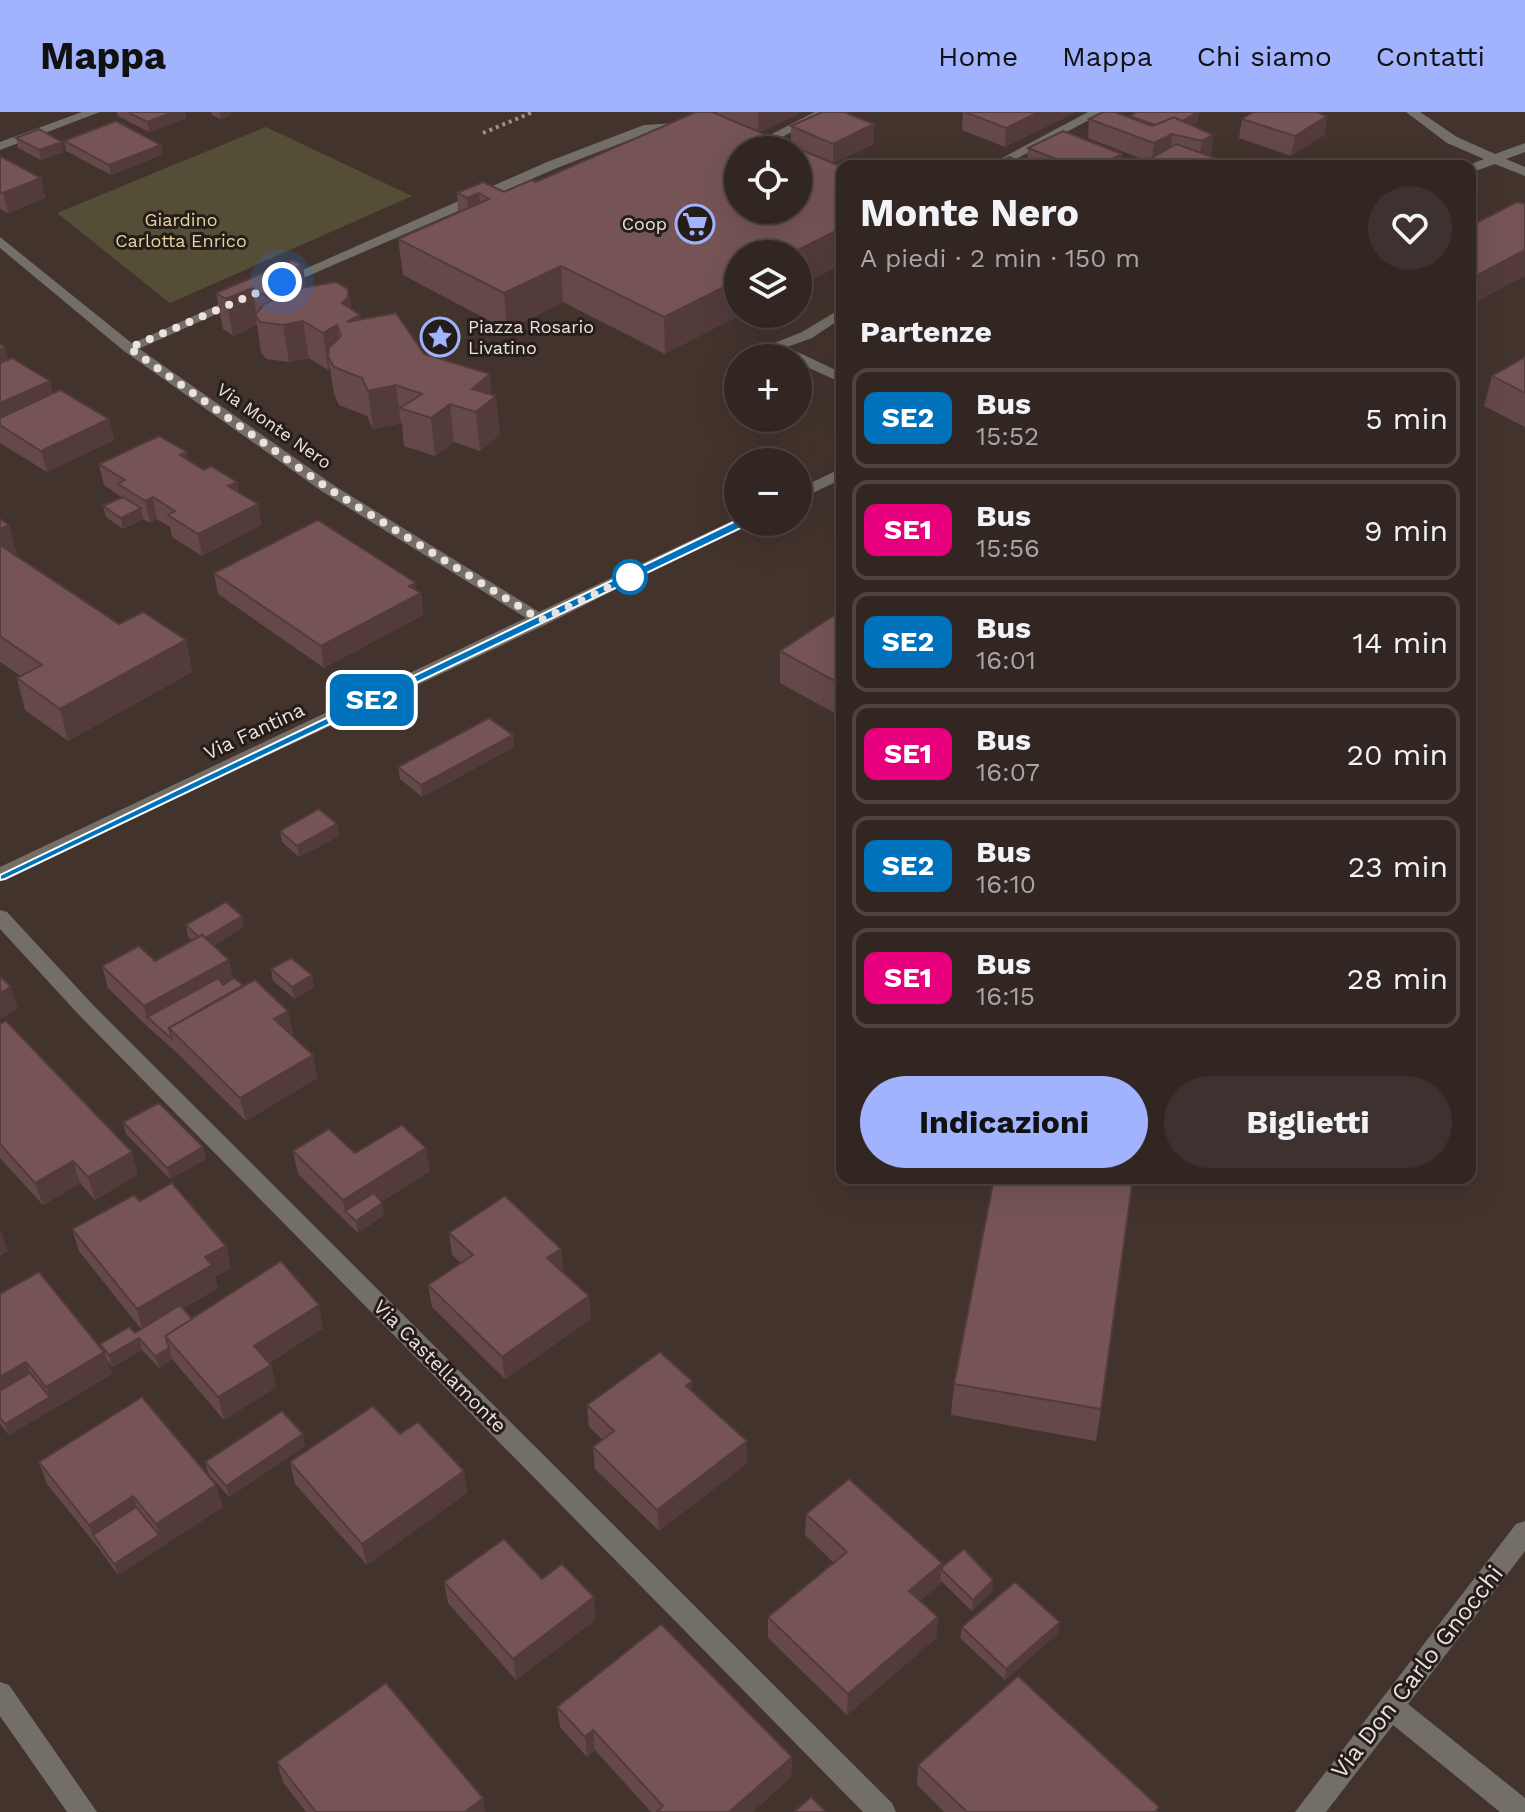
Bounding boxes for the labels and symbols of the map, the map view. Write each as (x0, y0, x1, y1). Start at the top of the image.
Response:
supermarket icon: Coop (674, 203, 716, 245)
park label: Giardino Carlotta Enrico (115, 209, 247, 251)
place label: Coop (622, 213, 667, 234)
your location (262, 262, 302, 302)
place icon: Piazza Rosario Livatino (419, 316, 461, 358)
place label: Piazza Rosario Livatino (468, 316, 594, 358)
street label: Via Monte Nero (213, 378, 336, 473)
unlabelled marker (613, 560, 647, 594)
line badge: SE2 (326, 674, 418, 726)
street label: Via Fantina (200, 697, 308, 765)
street label: Via Castellamonte (368, 1294, 512, 1438)
street label: Via Don Carlo Gnocchi (1325, 1560, 1509, 1784)

